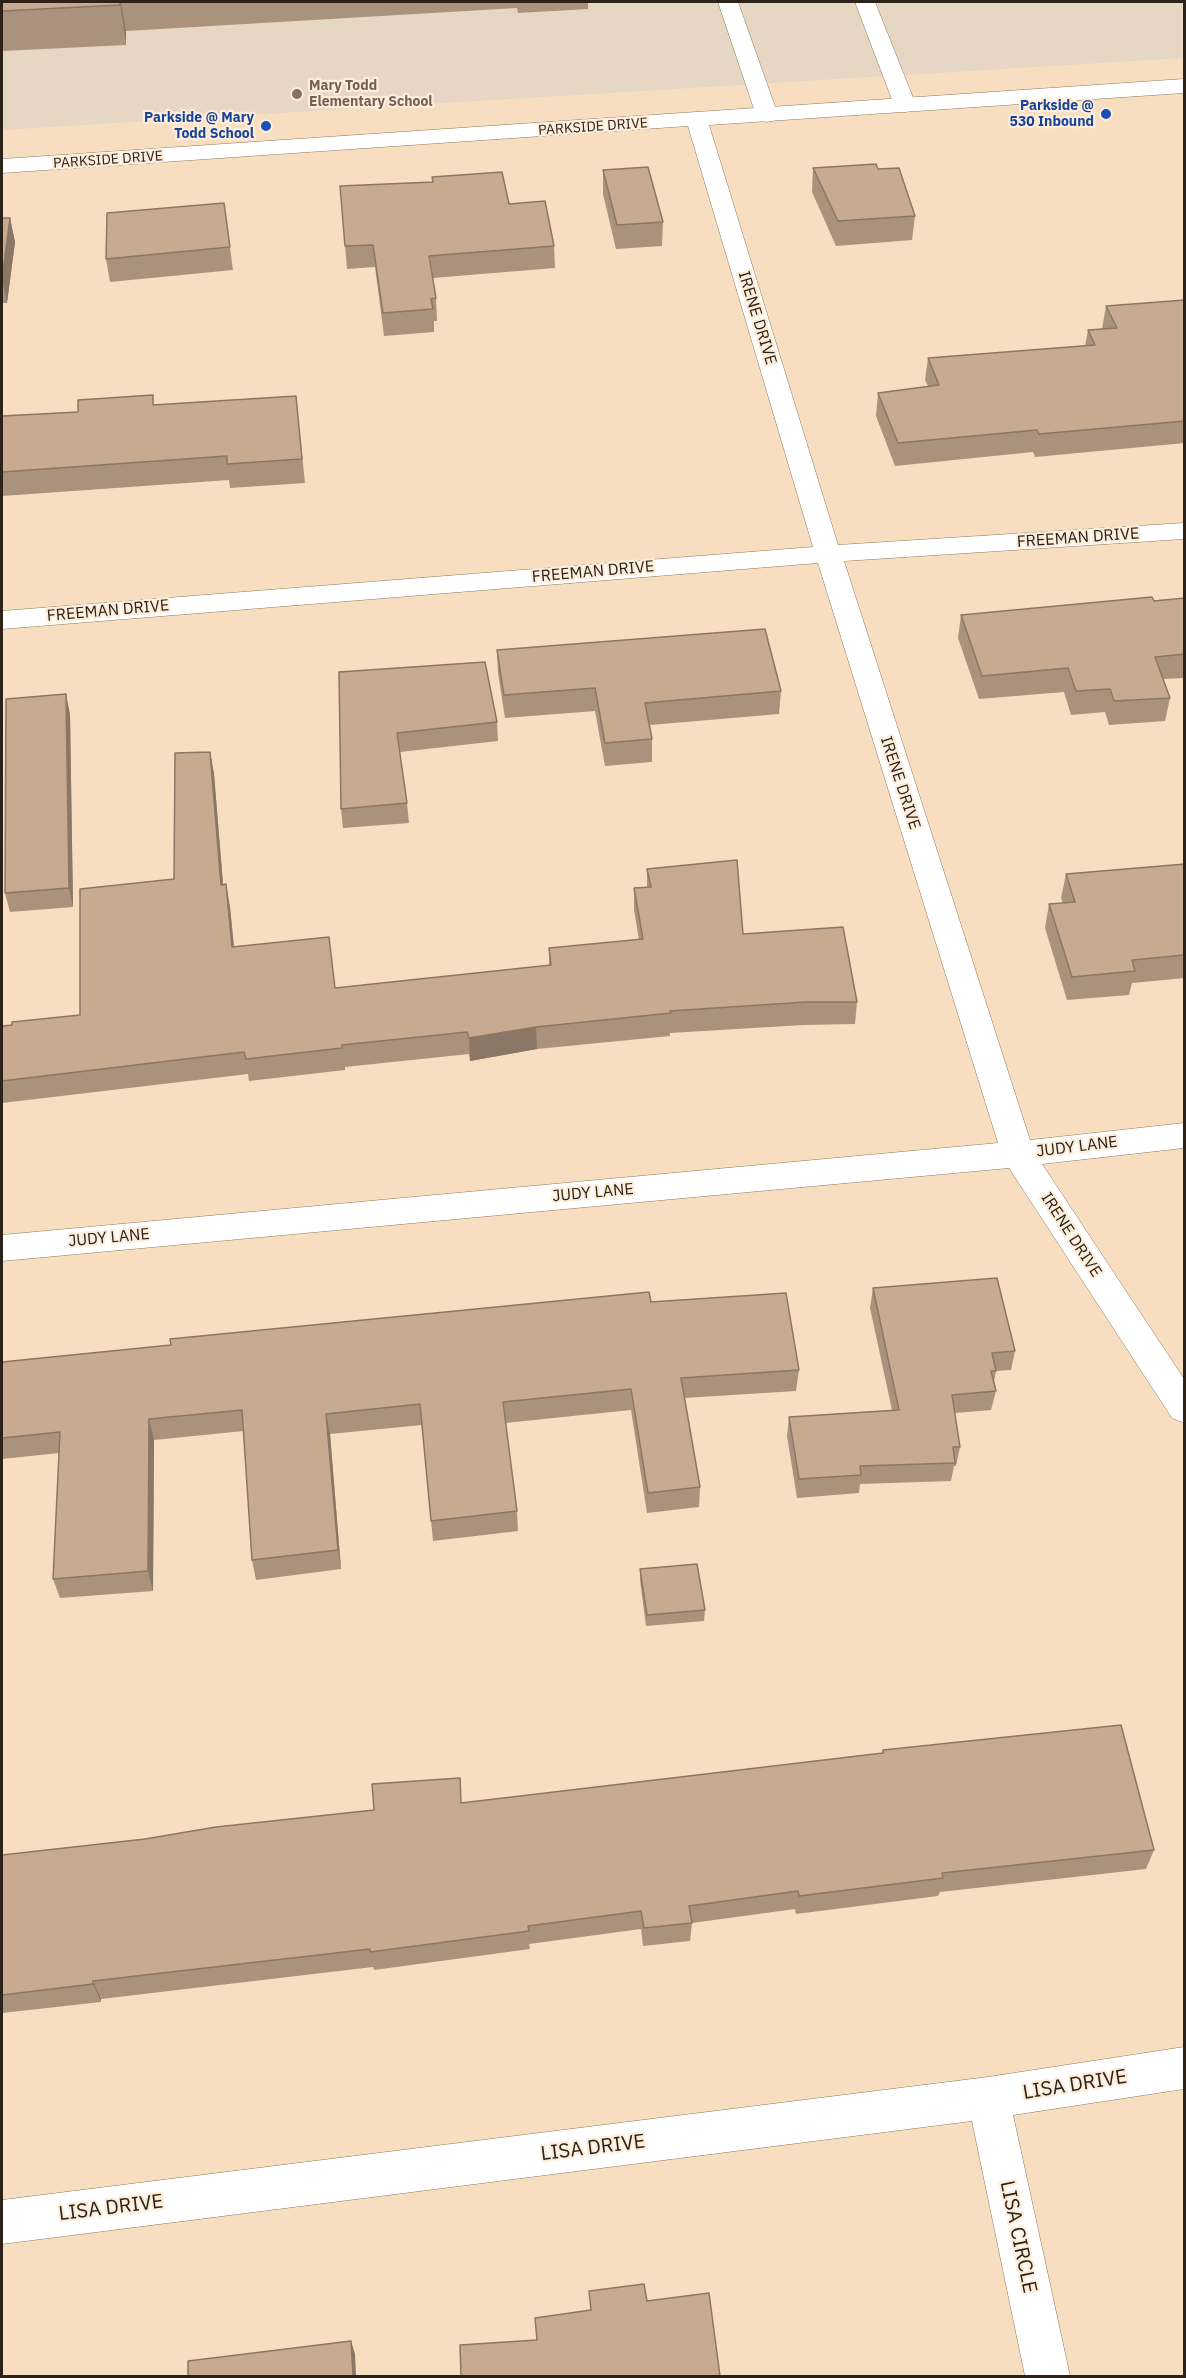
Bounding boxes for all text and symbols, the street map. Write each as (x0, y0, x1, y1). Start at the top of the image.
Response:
place label: Mary Todd Elementary School (309, 78, 433, 110)
marker: Mary Todd Elementary School (290, 87, 304, 101)
place label: Parkside @ 530 Inbound (1009, 98, 1094, 130)
marker: Parkside @ 530 Inbound (1099, 107, 1113, 121)
place label: Parkside @ Mary Todd School (144, 110, 254, 142)
street label: PARKSIDE DRIVE (538, 115, 648, 139)
marker: Parkside @ Mary Todd School (259, 119, 273, 133)
street label: PARKSIDE DRIVE (53, 148, 163, 172)
street label: IRENE DRIVE (734, 269, 780, 367)
street label: FREEMAN DRIVE (1016, 524, 1140, 552)
street label: FREEMAN DRIVE (531, 557, 655, 587)
street label: FREEMAN DRIVE (46, 596, 170, 626)
street label: IRENE DRIVE (876, 734, 924, 832)
street label: JUDY LANE (1035, 1132, 1119, 1162)
street label: JUDY LANE (551, 1180, 635, 1206)
street label: IRENE DRIVE (1037, 1189, 1105, 1281)
street label: JUDY LANE (67, 1225, 151, 1251)
street label: LISA DRIVE (1021, 2065, 1129, 2105)
street label: LISA DRIVE (539, 2130, 647, 2166)
street label: LISA CIRCLE (994, 2179, 1042, 2295)
street label: LISA DRIVE (57, 2190, 165, 2226)

